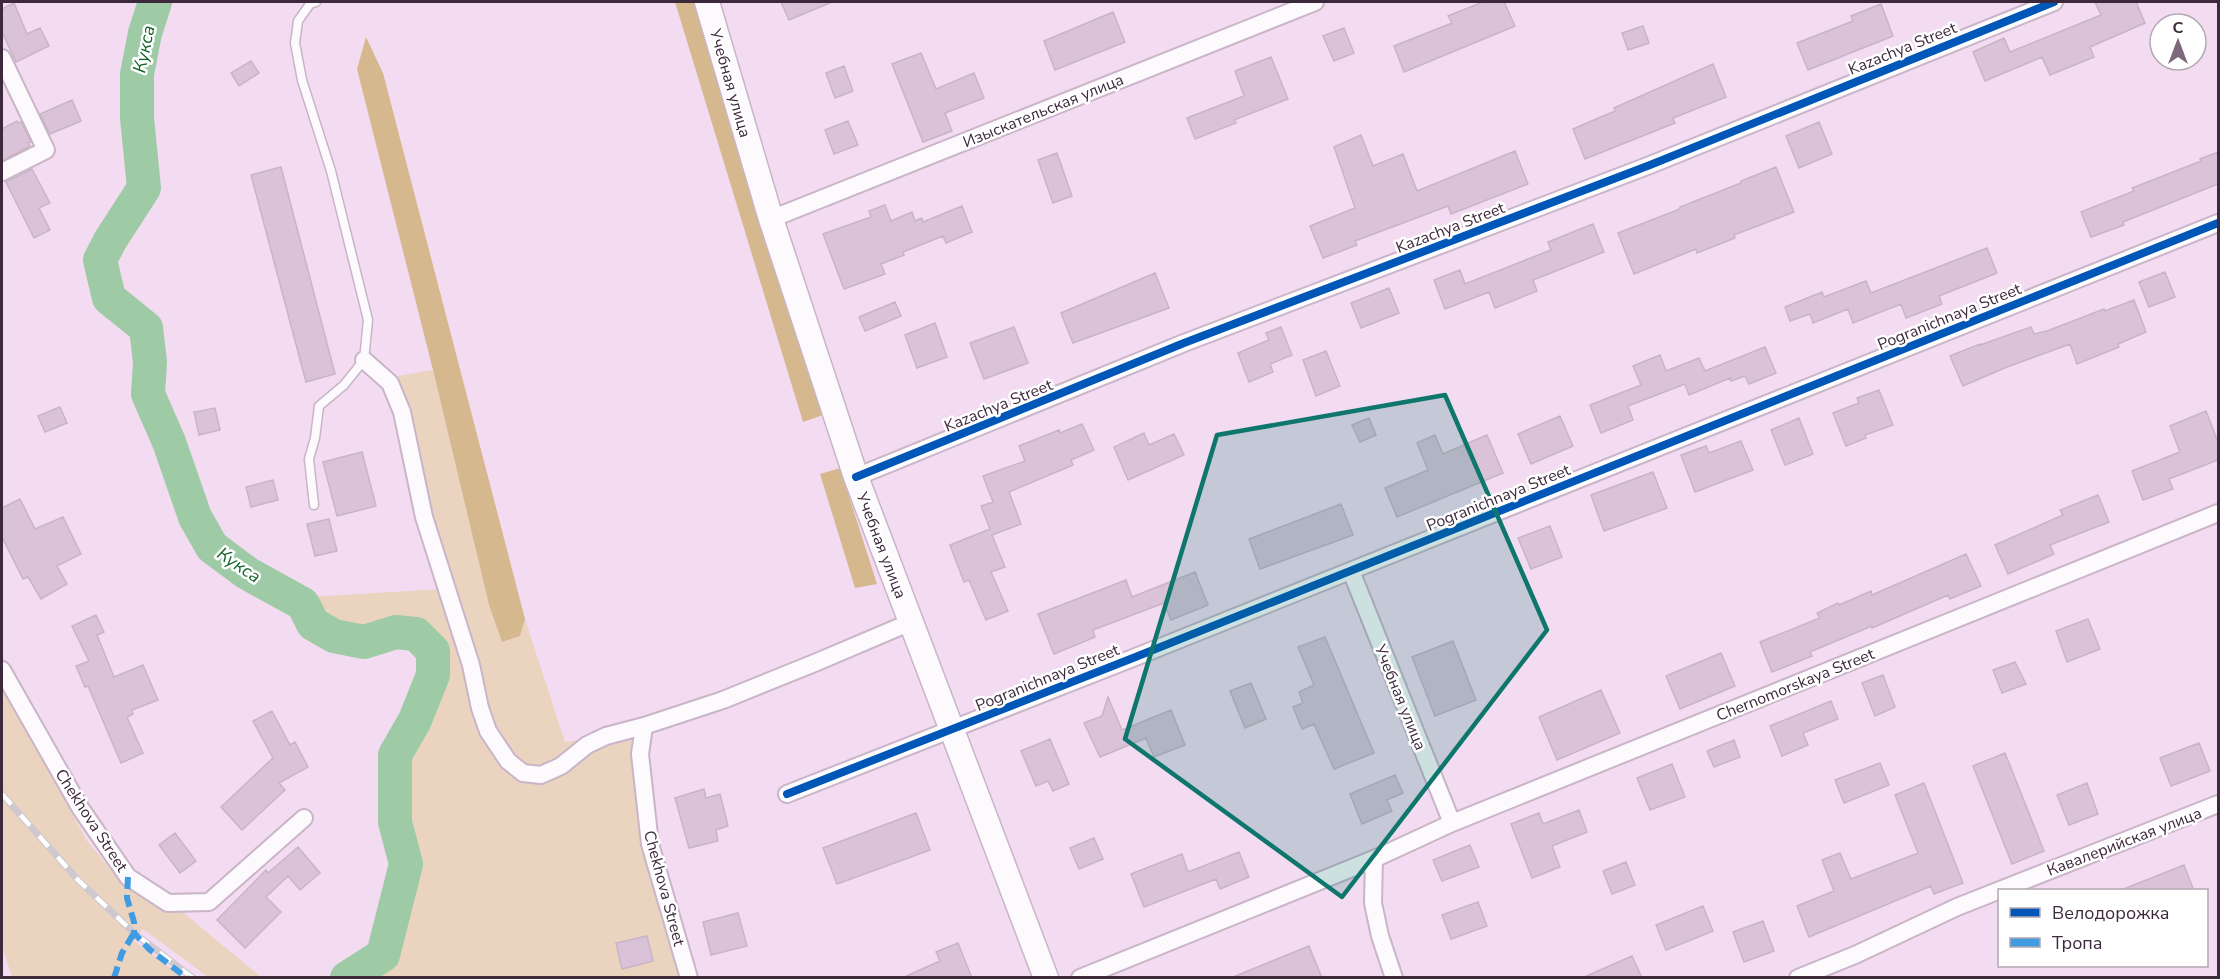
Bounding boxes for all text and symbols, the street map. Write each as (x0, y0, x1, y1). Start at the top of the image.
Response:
north arrow (2148, 12, 2208, 72)
street label: Kazachya Street (1845, 17, 1960, 81)
text: С (2173, 17, 2184, 39)
water label: Кукса (127, 23, 161, 75)
street label: Учебная улица (704, 25, 756, 140)
street label: Изыскательская улица (960, 69, 1127, 153)
street label: Kazachya Street (1393, 197, 1508, 259)
street label: Pogranichnaya Street (1874, 278, 2025, 356)
street label: Kazachya Street (941, 374, 1056, 438)
street label: Pogranichnaya Street (1423, 459, 1574, 537)
street label: Учебная улица (850, 488, 911, 602)
water label: Кукса (212, 542, 266, 588)
street label: Pogranichnaya Street (972, 639, 1123, 717)
street label: Учебная улица (1368, 640, 1431, 754)
street label: Chernomorskaya Street (1713, 643, 1878, 727)
street label: Chekhova Street (50, 765, 133, 877)
street label: Кавалерийская улица (2044, 802, 2205, 882)
street label: Chekhova Street (638, 828, 690, 949)
legend (1998, 889, 2208, 967)
text: Велодорожка (2052, 901, 2169, 925)
text: Тропа (2052, 931, 2103, 955)

